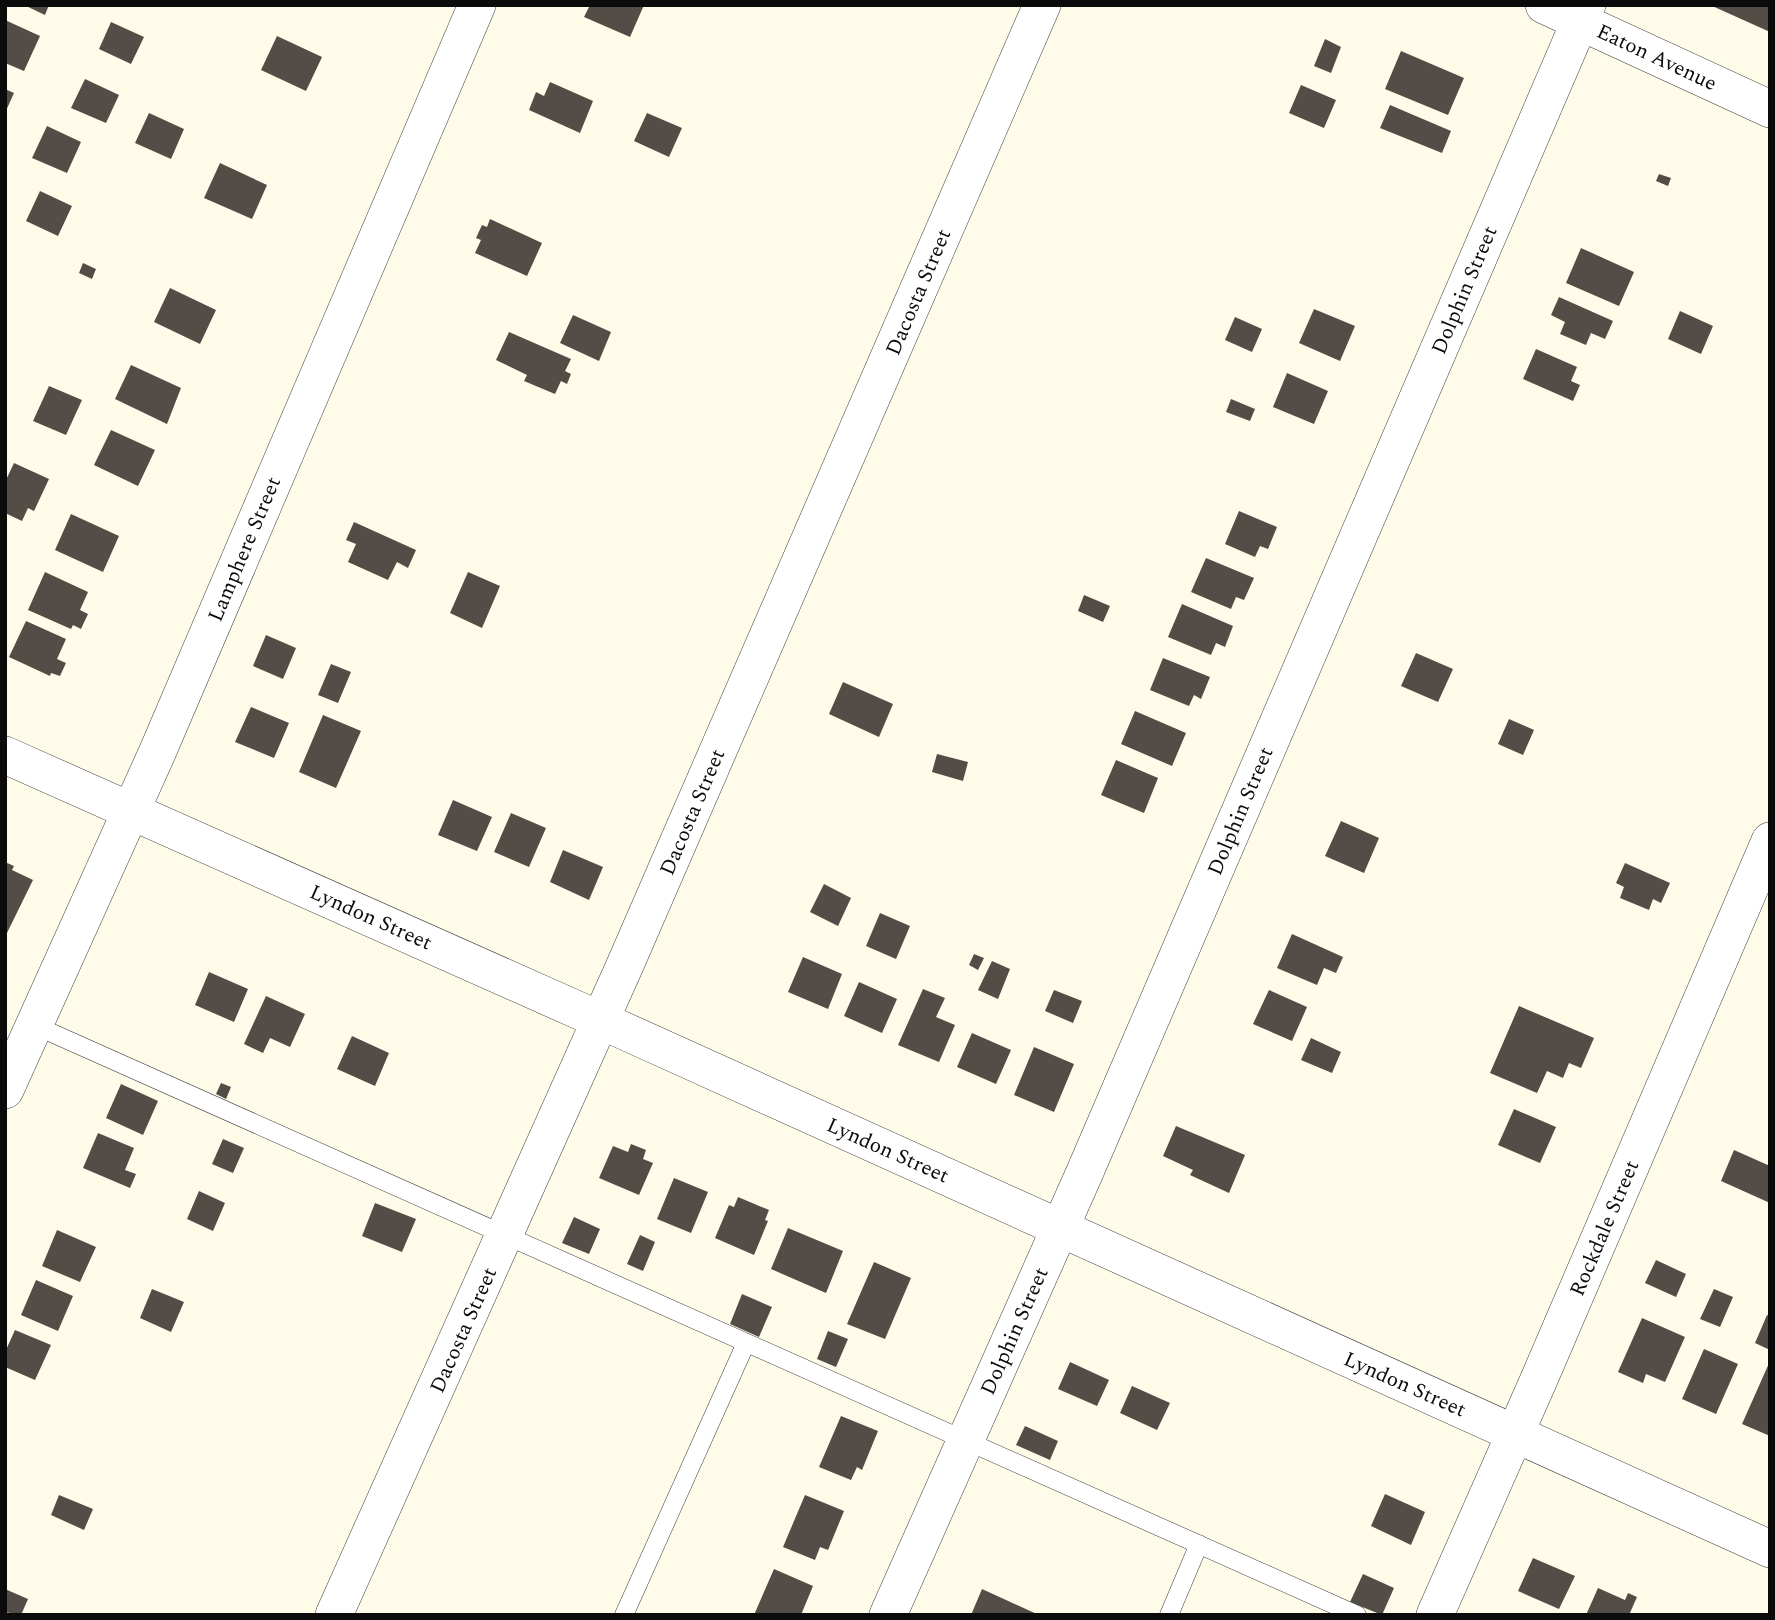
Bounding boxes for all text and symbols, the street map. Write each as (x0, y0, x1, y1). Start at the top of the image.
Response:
street label: Eaton Avenue (1591, 16, 1722, 100)
street label: Dolphin Street (1423, 221, 1506, 360)
street label: Dacosta Street (878, 224, 960, 361)
street label: Lamphere Street (200, 472, 290, 627)
street label: Dolphin Street (1199, 742, 1282, 881)
street label: Dacosta Street (652, 744, 734, 881)
street label: Lyndon Street (304, 877, 437, 959)
street label: Lyndon Street (821, 1110, 954, 1192)
street label: Rockdale Street (1562, 1155, 1648, 1302)
street label: Dacosta Street (422, 1262, 506, 1399)
street label: Dolphin Street (972, 1262, 1057, 1400)
street label: Lyndon Street (1338, 1344, 1471, 1426)

